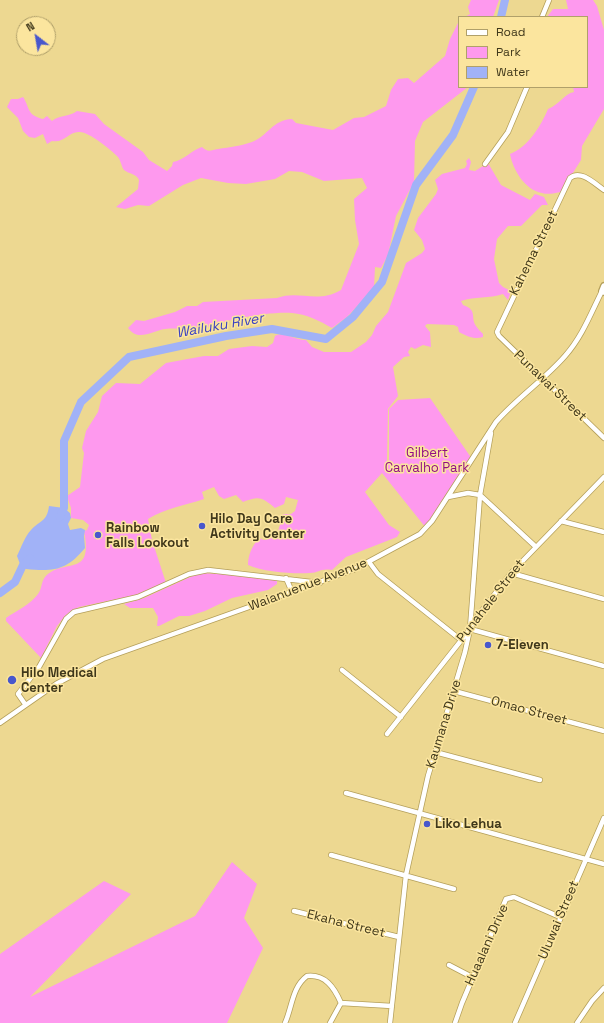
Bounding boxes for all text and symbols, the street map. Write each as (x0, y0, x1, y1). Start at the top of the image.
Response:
north arrow (16, 16, 56, 56)
legend (458, 16, 588, 88)
text: N (24, 19, 37, 34)
text: Road (496, 24, 525, 40)
text: Park (496, 44, 521, 60)
text: Water (496, 64, 530, 80)
street label: Kahema Street (507, 208, 561, 298)
water label: Wailuku River (175, 310, 265, 342)
street label: Punawai Street (510, 347, 590, 425)
park label: Gilbert Carvalho Park (385, 445, 469, 476)
place label: Hilo Day Care Activity Center (210, 511, 305, 542)
place label: Rainbow Falls Lookout (106, 520, 189, 551)
marker: Hilo Day Care Activity Center (197, 521, 207, 531)
marker: Rainbow Falls Lookout (93, 530, 103, 540)
street label: Waianuenue Avenue (247, 555, 369, 615)
street label: Punahele Street (454, 556, 528, 646)
place label: 7-Eleven (496, 637, 549, 653)
marker: 7-Eleven (483, 640, 493, 650)
place label: Hilo Medical Center (21, 665, 97, 696)
marker: Hilo Medical Center (6, 674, 18, 686)
street label: Kaumana Drive (423, 678, 465, 770)
street label: Omao Street (489, 693, 569, 729)
place label: Liko Lehua (435, 816, 502, 832)
marker: Liko Lehua (422, 819, 432, 829)
street label: Uluwai Street (535, 878, 583, 962)
street label: Huaalani Drive (462, 902, 512, 988)
street label: Ekaha Street (305, 907, 387, 941)

